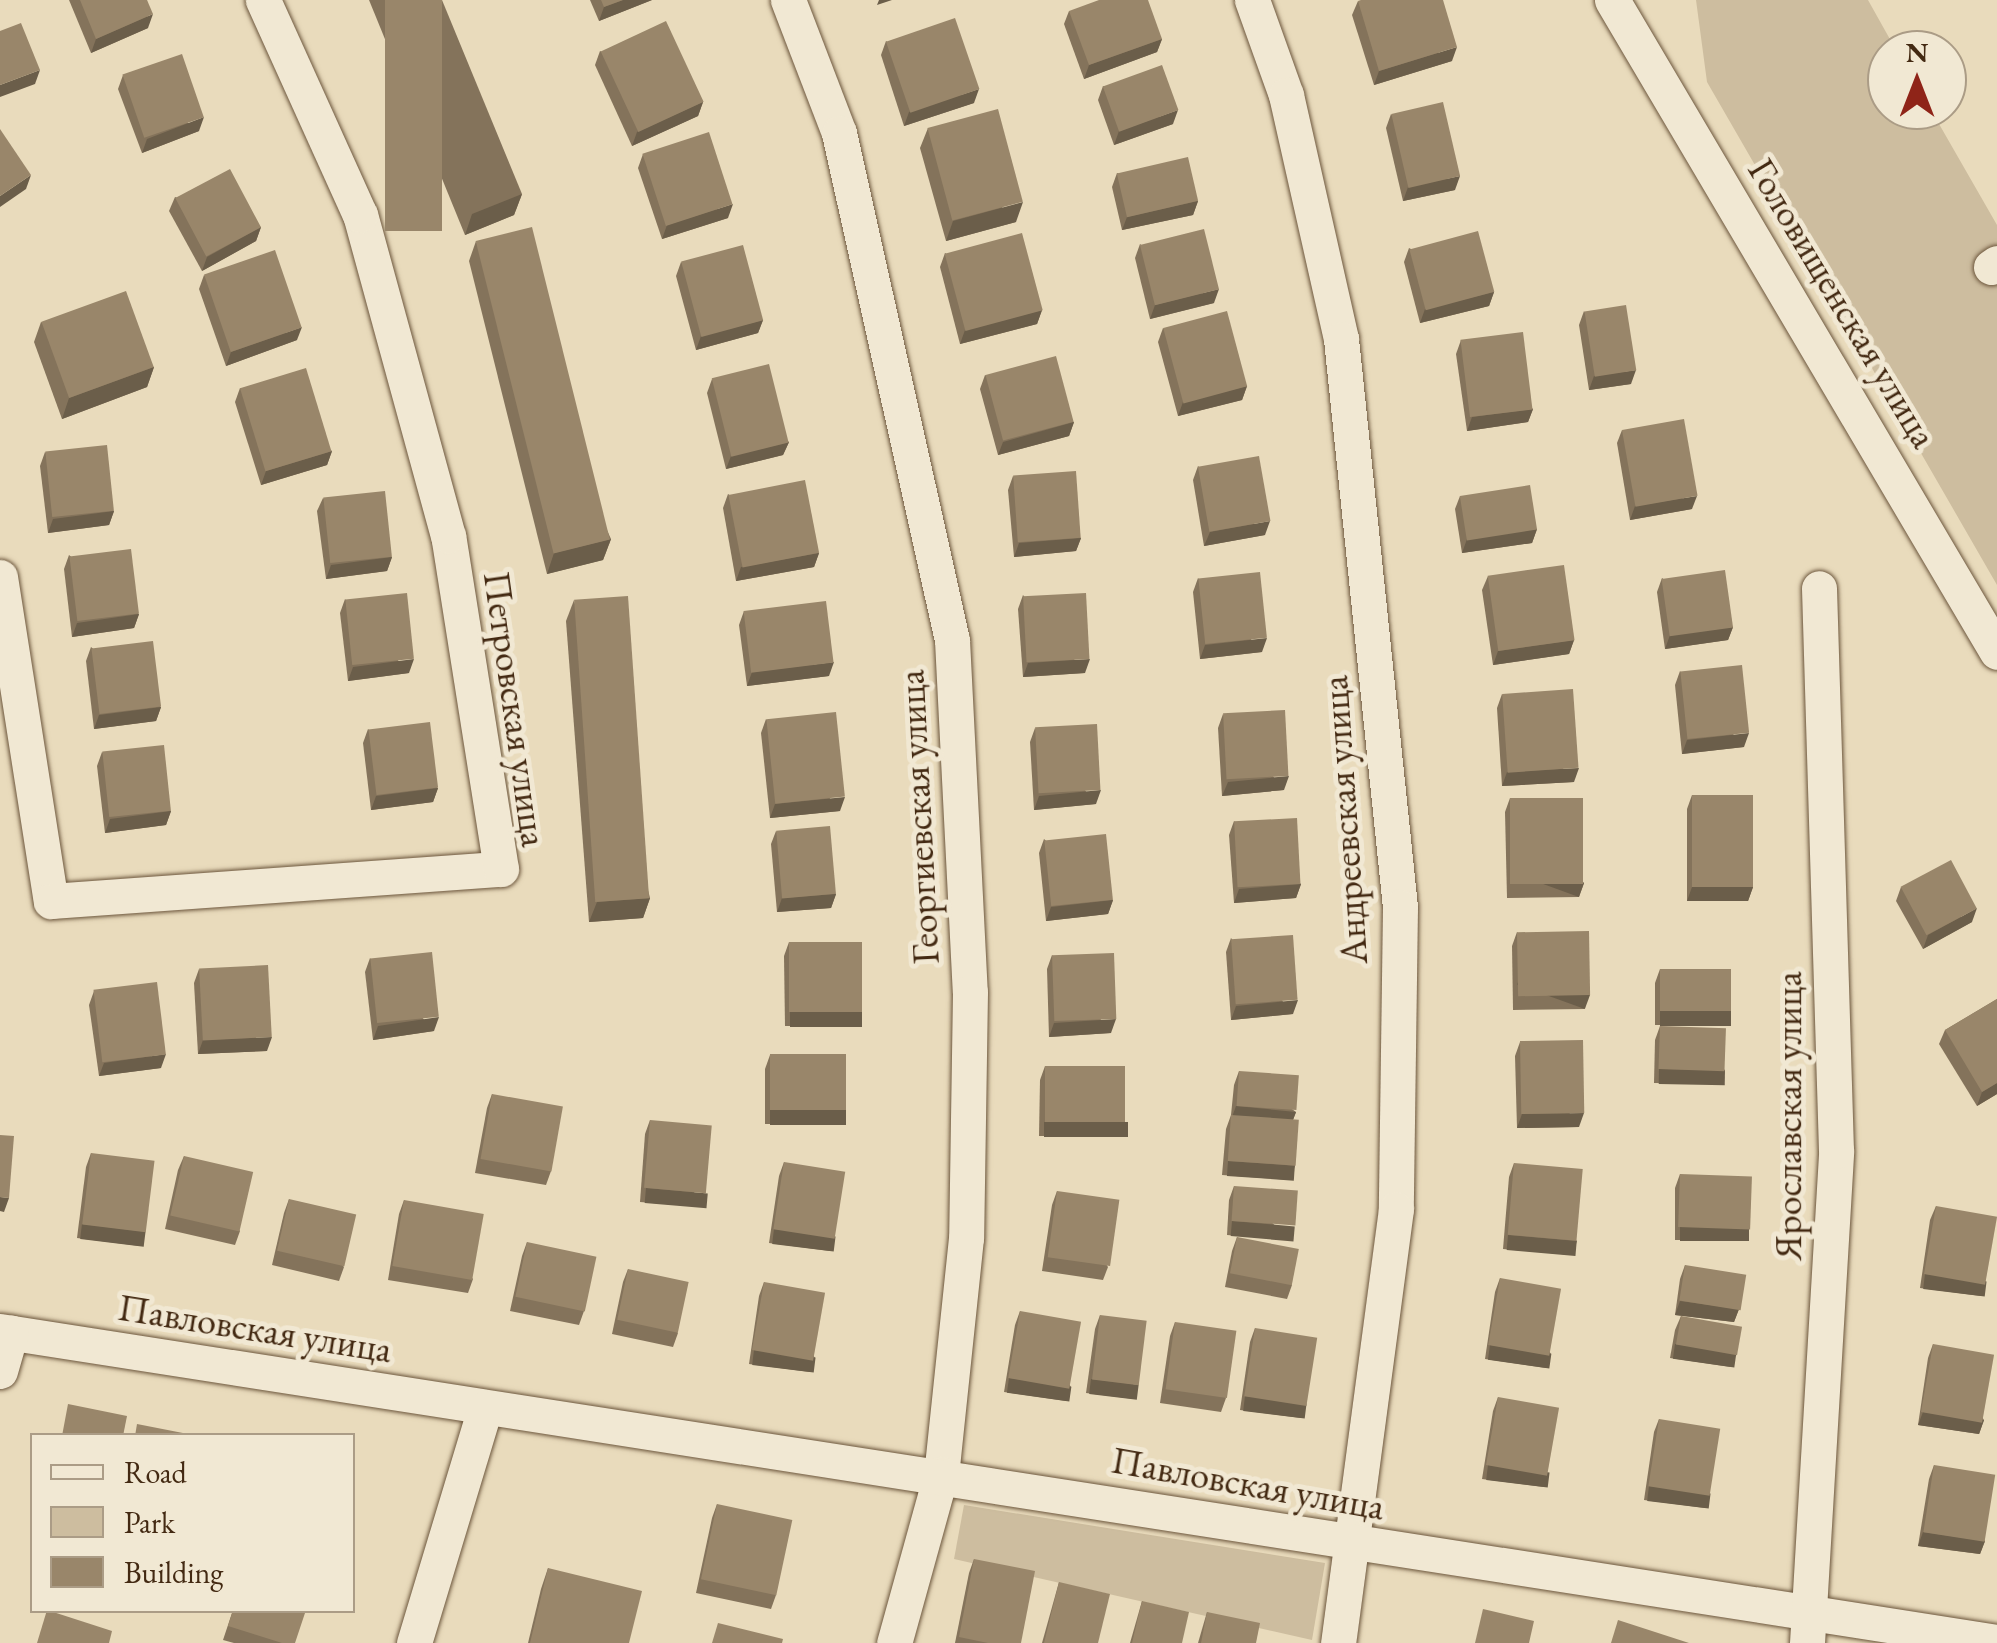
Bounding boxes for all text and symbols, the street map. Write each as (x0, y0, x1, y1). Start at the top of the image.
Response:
north arrow (1867, 30, 1967, 130)
text: N (1906, 34, 1928, 70)
street label: Головищенская улица (1739, 150, 1947, 456)
street label: Петровская улица (474, 568, 558, 850)
street label: Георгиевская улица (888, 669, 948, 965)
street label: Андреевская улица (1311, 674, 1377, 966)
street label: Ярославская улица (1765, 971, 1811, 1261)
street label: Павловская улица (115, 1284, 395, 1372)
legend (30, 1433, 355, 1613)
street label: Павловская улица (1108, 1437, 1388, 1529)
text: Road (124, 1453, 187, 1492)
text: Park (124, 1503, 175, 1542)
text: Building (124, 1553, 223, 1592)

